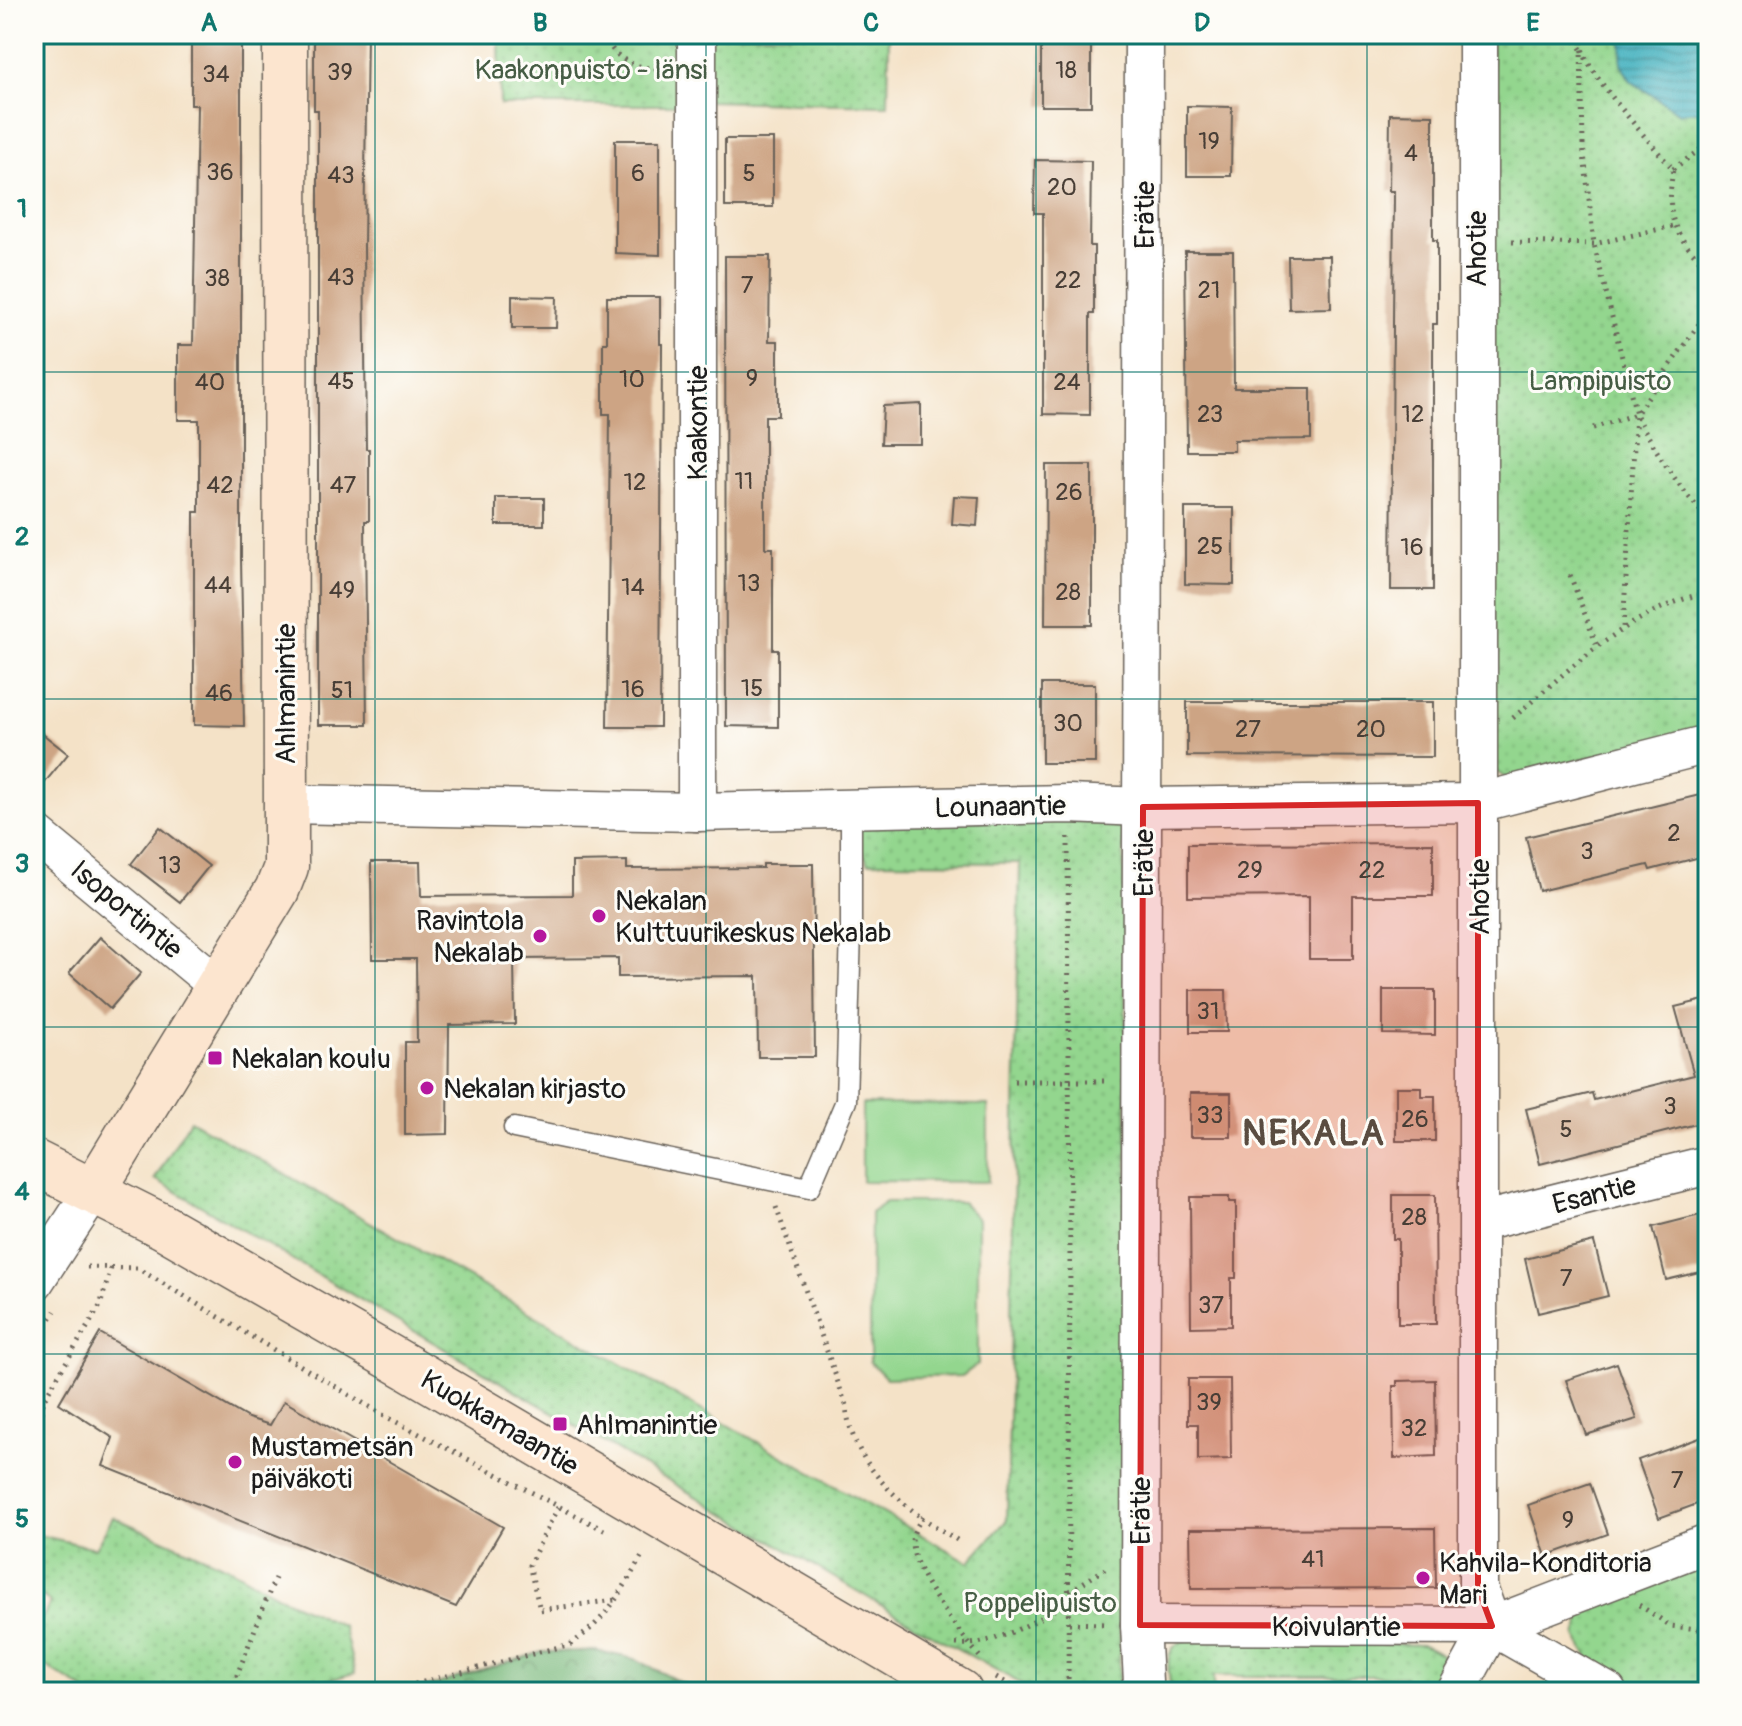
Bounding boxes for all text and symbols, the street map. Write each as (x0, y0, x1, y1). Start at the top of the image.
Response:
text: A (201, 7, 218, 39)
text: B (533, 7, 547, 39)
text: C (863, 7, 879, 39)
text: D (1194, 7, 1210, 39)
text: E (1526, 7, 1540, 39)
park label: Kaakonpuisto - länsi (474, 53, 708, 88)
house number: 18 (1055, 56, 1077, 85)
house number: 39 (327, 58, 353, 87)
house number: 34 (202, 60, 230, 89)
house number: 19 (1198, 127, 1220, 156)
house number: 4 (1404, 139, 1418, 168)
house number: 36 (206, 158, 234, 187)
house number: 6 (631, 159, 645, 188)
house number: 5 (742, 159, 756, 188)
house number: 43 (327, 161, 355, 190)
house number: 20 (1047, 173, 1077, 202)
street label: Erätie (1128, 181, 1163, 249)
text: 1 (17, 193, 27, 225)
street label: Ahotie (1460, 211, 1495, 287)
house number: 43 (327, 263, 355, 292)
house number: 38 (204, 264, 230, 293)
house number: 22 (1055, 266, 1081, 295)
house number: 7 (741, 271, 754, 300)
house number: 21 (1198, 276, 1220, 305)
house number: 9 (746, 364, 758, 393)
park label: Lampipuisto (1529, 364, 1672, 399)
house number: 10 (619, 365, 645, 394)
street label: Kaakontie (681, 365, 716, 481)
house number: 45 (328, 367, 354, 396)
house number: 40 (195, 368, 225, 397)
house number: 24 (1053, 368, 1081, 397)
house number: 23 (1197, 400, 1223, 429)
house number: 12 (1402, 400, 1424, 429)
house number: 11 (735, 467, 753, 496)
house number: 12 (624, 468, 646, 497)
house number: 42 (206, 471, 234, 500)
house number: 47 (330, 471, 357, 500)
house number: 26 (1055, 478, 1083, 507)
text: 2 (15, 521, 29, 553)
house number: 25 (1197, 532, 1223, 561)
house number: 16 (1400, 533, 1424, 562)
house number: 13 (738, 569, 760, 598)
house number: 44 (204, 571, 232, 600)
house number: 14 (621, 573, 645, 602)
house number: 49 (329, 576, 355, 605)
house number: 28 (1055, 578, 1081, 607)
street label: Ahlmanintie (269, 623, 304, 765)
house number: 15 (741, 674, 763, 703)
house number: 16 (621, 675, 645, 704)
house number: 51 (331, 676, 353, 705)
house number: 46 (205, 679, 233, 708)
house number: 30 (1053, 709, 1083, 738)
house number: 27 (1235, 715, 1261, 744)
house number: 20 (1356, 715, 1386, 744)
street label: Lounaantie (934, 789, 1066, 826)
house number: 2 (1667, 819, 1681, 848)
street label: Erätie (1127, 829, 1162, 897)
house number: 3 (1580, 837, 1594, 866)
text: 3 (15, 848, 29, 880)
house number: 13 (159, 851, 181, 880)
street label: Isoportintie (63, 853, 189, 967)
house number: 29 (1237, 856, 1263, 885)
house number: 22 (1359, 856, 1385, 885)
street label: Ahotie (1463, 859, 1498, 935)
place label: Nekalan Kulttuurikeskus Nekalab (615, 884, 892, 951)
place label: Ravintola Nekalab (416, 904, 524, 971)
marker: Nekalan Kulttuurikeskus Nekalab (590, 907, 608, 925)
marker: Ravintola Nekalab (531, 927, 549, 945)
house number: 31 (1197, 997, 1219, 1026)
place label: Nekalan koulu (231, 1042, 391, 1077)
marker: Nekalan koulu (206, 1049, 224, 1067)
place label: Nekalan kirjasto (443, 1072, 626, 1107)
marker: Nekalan kirjasto (418, 1079, 436, 1097)
house number: 3 (1663, 1092, 1677, 1121)
house number: 33 (1197, 1101, 1223, 1130)
house number: 26 (1401, 1105, 1429, 1134)
district label: NEKALA (1242, 1111, 1386, 1156)
house number: 5 (1559, 1115, 1573, 1144)
street label: Esantie (1549, 1168, 1640, 1223)
text: 4 (14, 1176, 30, 1208)
house number: 28 (1401, 1203, 1427, 1232)
house number: 7 (1560, 1264, 1573, 1293)
house number: 37 (1198, 1291, 1224, 1320)
street label: Kuokkamaantie (414, 1362, 585, 1484)
house number: 39 (1196, 1388, 1222, 1417)
place label: Ahlmanintie (576, 1408, 717, 1443)
house number: 32 (1401, 1414, 1427, 1443)
marker: Ahlmanintie (551, 1415, 569, 1433)
place label: Mustametsän päiväkoti (251, 1430, 414, 1497)
marker: Mustametsän päiväkoti (226, 1453, 244, 1471)
house number: 7 (1671, 1466, 1684, 1495)
street label: Erätie (1124, 1477, 1159, 1545)
text: 5 (15, 1503, 29, 1535)
house number: 9 (1562, 1506, 1574, 1535)
house number: 41 (1301, 1545, 1325, 1574)
place label: Kahvila-Konditoria Mari (1439, 1546, 1652, 1613)
marker: Kahvila-Konditoria Mari (1414, 1569, 1432, 1587)
park label: Poppelipuisto (963, 1586, 1117, 1621)
street label: Koivulantie (1272, 1610, 1401, 1645)

